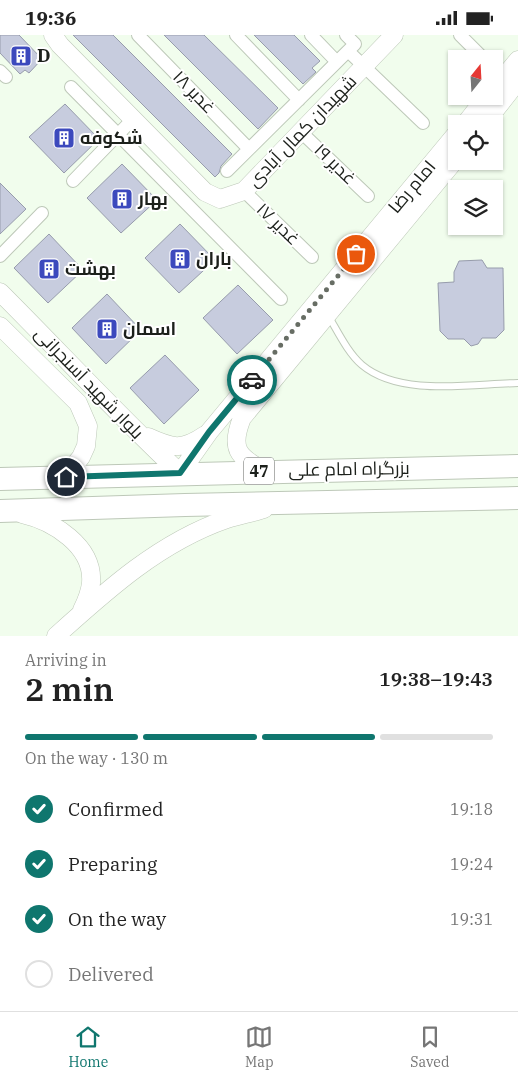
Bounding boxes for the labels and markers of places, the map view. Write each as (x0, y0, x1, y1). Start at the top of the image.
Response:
building icon: D (9, 44, 33, 68)
place label: D (37, 44, 51, 67)
building icon: شکوفه (52, 126, 76, 150)
place label: شکوفه (80, 126, 143, 149)
building icon: بهار (110, 187, 134, 211)
place label: بهار (137, 187, 168, 210)
pin (335, 233, 377, 275)
building icon: باران (168, 247, 192, 271)
place label: باران (196, 247, 232, 270)
building icon: بهشت (37, 257, 61, 281)
place label: بهشت (65, 257, 116, 280)
building icon: اسمان (95, 317, 119, 341)
place label: اسمان (123, 317, 176, 340)
pin (45, 456, 87, 498)

